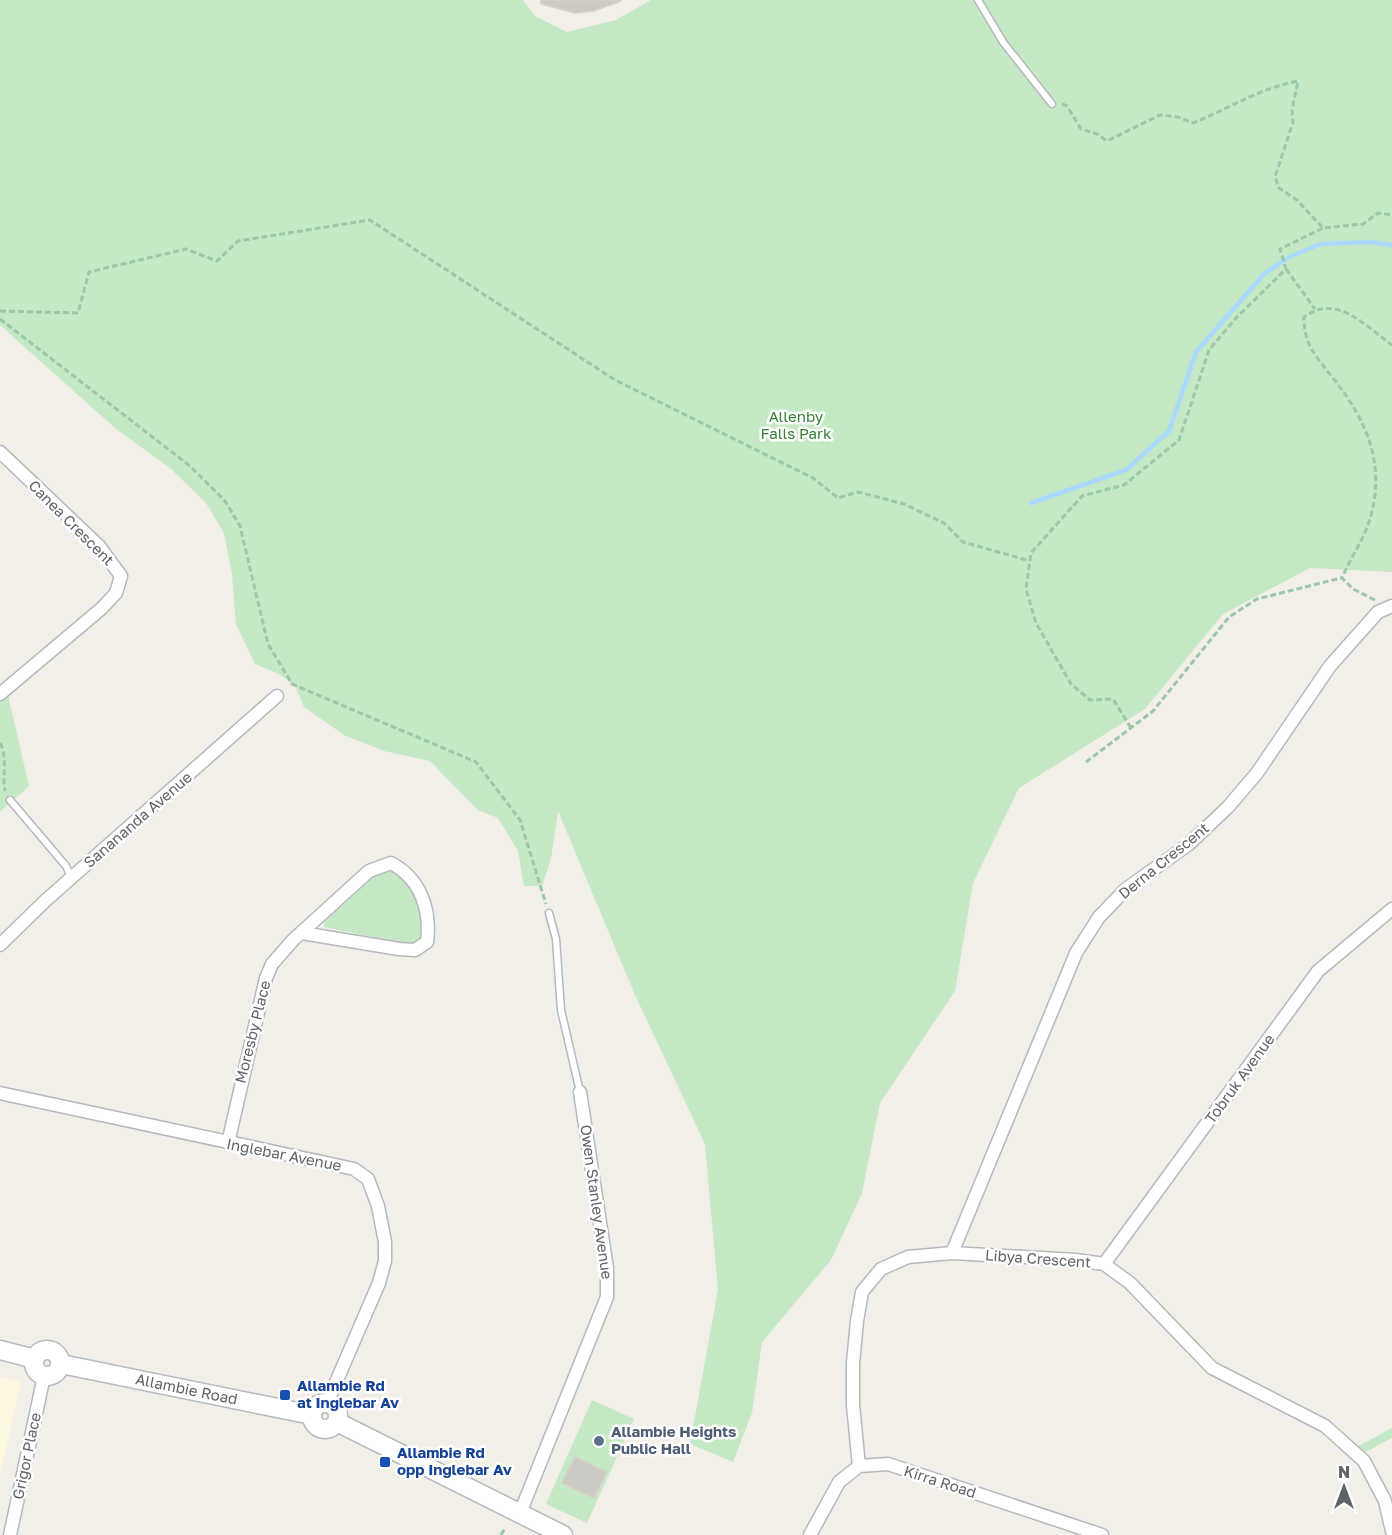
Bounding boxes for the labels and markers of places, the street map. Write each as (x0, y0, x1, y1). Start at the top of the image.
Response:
place label: Allambie Rd at Inglebar Av (297, 1376, 399, 1411)
marker: Allambie Rd at Inglebar Av (278, 1388, 292, 1402)
place label: Allambie Heights Public Hall (611, 1422, 736, 1457)
marker: Allambie Heights Public Hall (592, 1434, 606, 1448)
place label: Allambie Rd opp Inglebar Av (397, 1443, 512, 1478)
marker: Allambie Rd opp Inglebar Av (378, 1455, 392, 1469)

